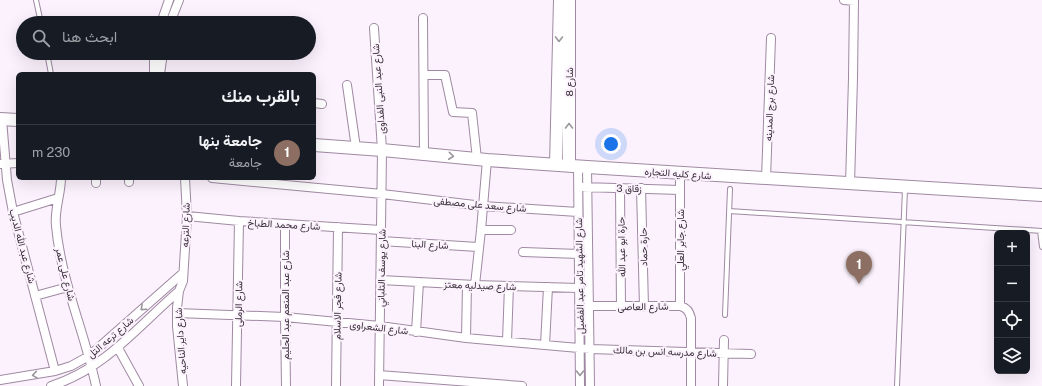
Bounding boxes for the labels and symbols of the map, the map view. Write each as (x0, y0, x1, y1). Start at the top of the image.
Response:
one-way arrow (555, 36, 564, 42)
street label: شارع عبد النبى الفداوى (369, 43, 388, 134)
street label: شارع 8 (563, 67, 576, 97)
street label: شارع برج المدينه (762, 75, 777, 141)
one-way arrow (565, 123, 573, 129)
your location (601, 134, 621, 154)
one-way arrow (447, 152, 454, 161)
street label: شارع كليه التجاره (644, 165, 712, 182)
street label: زقاق 3 (616, 182, 642, 195)
street label: شارع سعد على مصطفى (433, 194, 527, 215)
street label: شارع الترعه (178, 202, 193, 248)
street label: شارع عبد الله الديب (6, 207, 39, 285)
street label: شارع جابر العلي (674, 209, 689, 271)
street label: شارع محمد الطباخ (247, 216, 321, 233)
street label: حارة ابو عبد الله (614, 216, 629, 277)
street label: شارع الشهيد تامر عبد الفضيل (572, 218, 587, 334)
street label: حارة حماد (637, 227, 650, 267)
street label: شارع يوسف التلباني (374, 229, 391, 307)
street label: شارع البنا (411, 237, 449, 252)
street label: شارع على عمر (52, 245, 78, 302)
street label: شارع عبد المنعم عبد الحليم (279, 250, 292, 360)
pin: 1 (846, 251, 872, 284)
street label: شارع فجر الاسلام (330, 272, 345, 340)
street label: شارع صيدليه معتز (442, 278, 517, 293)
street label: شارع الرملى (232, 281, 245, 327)
street label: شارع العاصى (617, 300, 669, 313)
one-way arrow (140, 303, 148, 311)
street label: شارع داير الناحيه (172, 307, 189, 374)
street label: شارع ترعه التل (84, 314, 136, 361)
street label: شارع الشعراوى (349, 317, 409, 338)
street label: شارع مدرسه انس بن مالك (613, 343, 717, 360)
one-way arrow (32, 370, 38, 379)
one-way arrow (576, 370, 584, 376)

